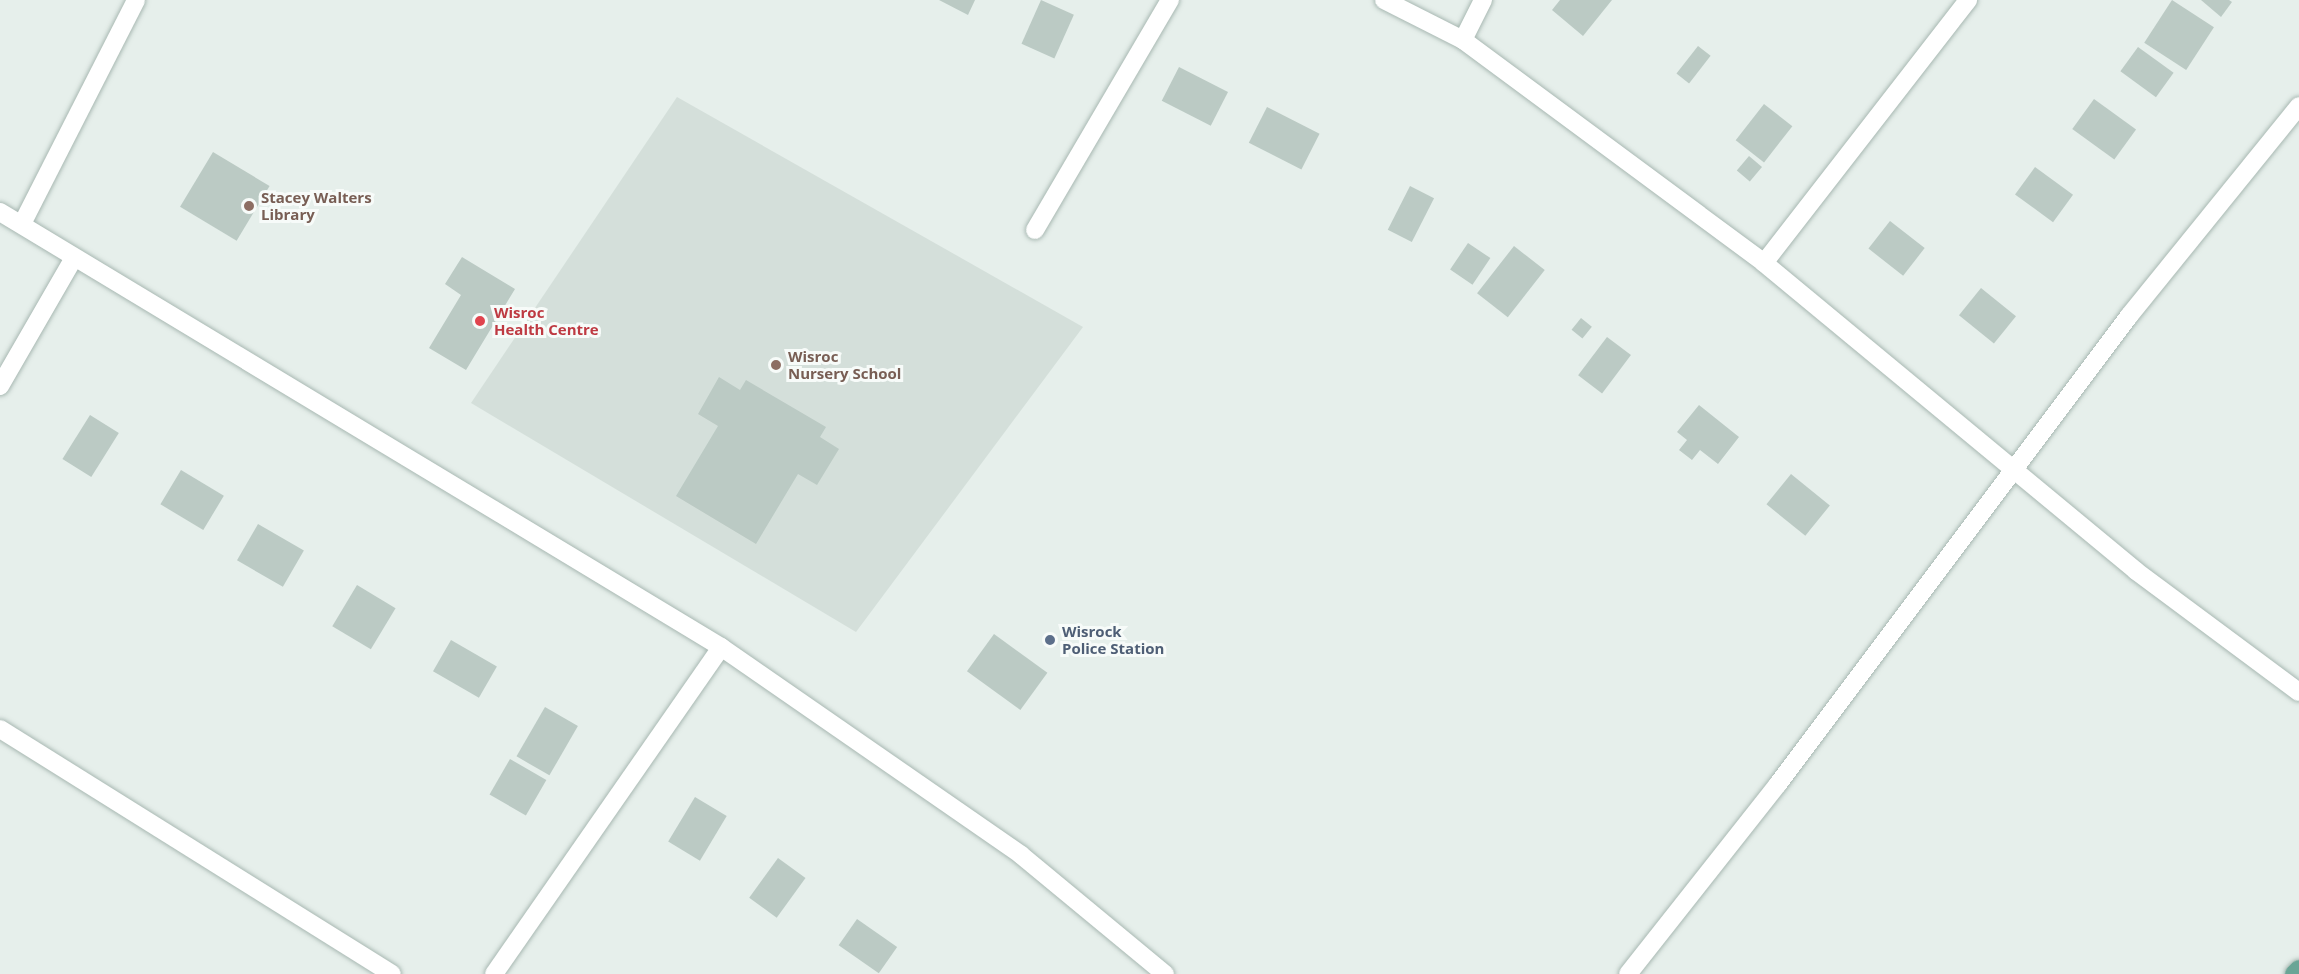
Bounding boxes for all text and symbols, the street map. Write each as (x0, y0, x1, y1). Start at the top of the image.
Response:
place label: Stacey Walters Library (261, 188, 372, 223)
marker: Stacey Walters Library (242, 199, 256, 213)
place label: Wisroc Health Centre (494, 303, 599, 338)
marker: Wisroc Health Centre (471, 312, 489, 330)
place label: Wisroc Nursery School (788, 347, 901, 382)
marker: Wisroc Nursery School (769, 358, 783, 372)
place label: Wisrock Police Station (1062, 622, 1164, 657)
marker: Wisrock Police Station (1043, 633, 1057, 647)

